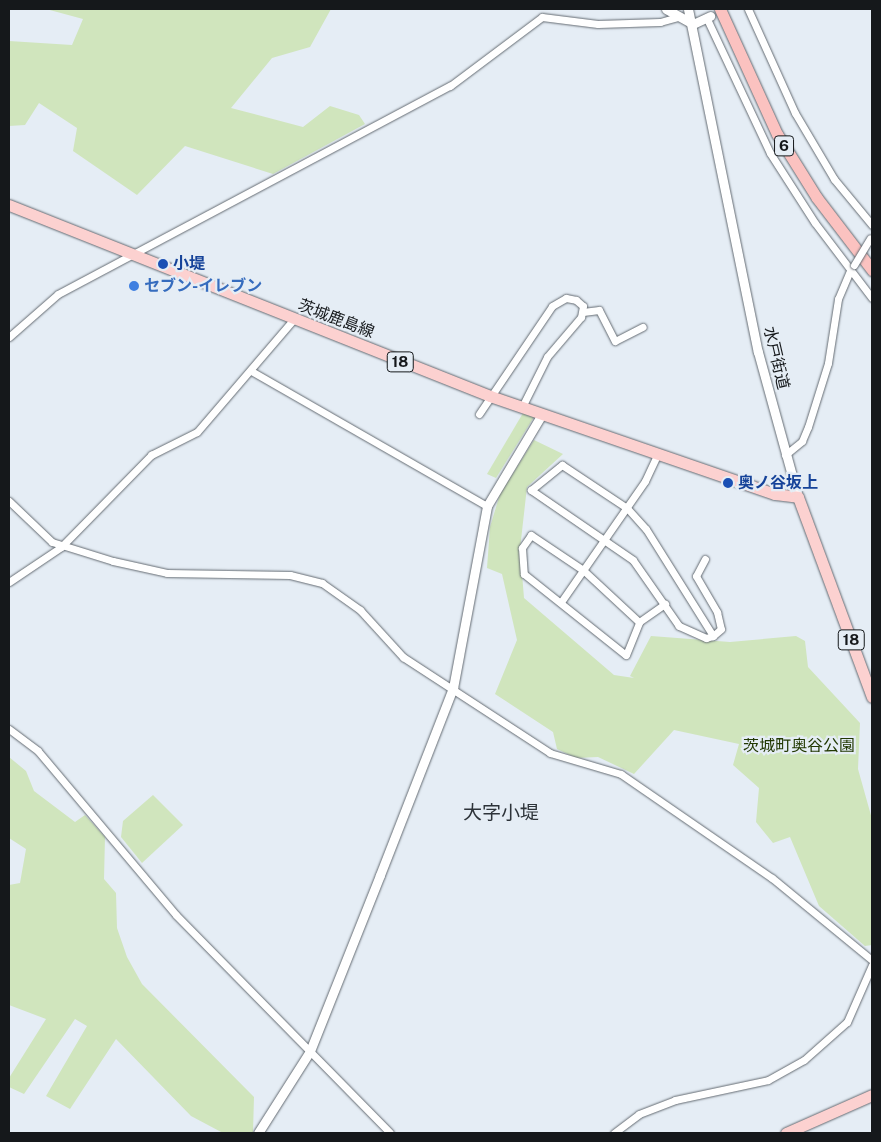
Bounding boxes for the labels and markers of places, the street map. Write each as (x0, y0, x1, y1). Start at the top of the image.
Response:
place label: 小堤 (173, 254, 205, 274)
marker: 小堤 (157, 258, 169, 270)
place label: セブン-イレブン (144, 276, 262, 296)
marker: セブン-イレブン (128, 280, 140, 292)
place label: 奥ノ谷坂上 (738, 473, 818, 493)
marker: 奥ノ谷坂上 (722, 477, 734, 489)

